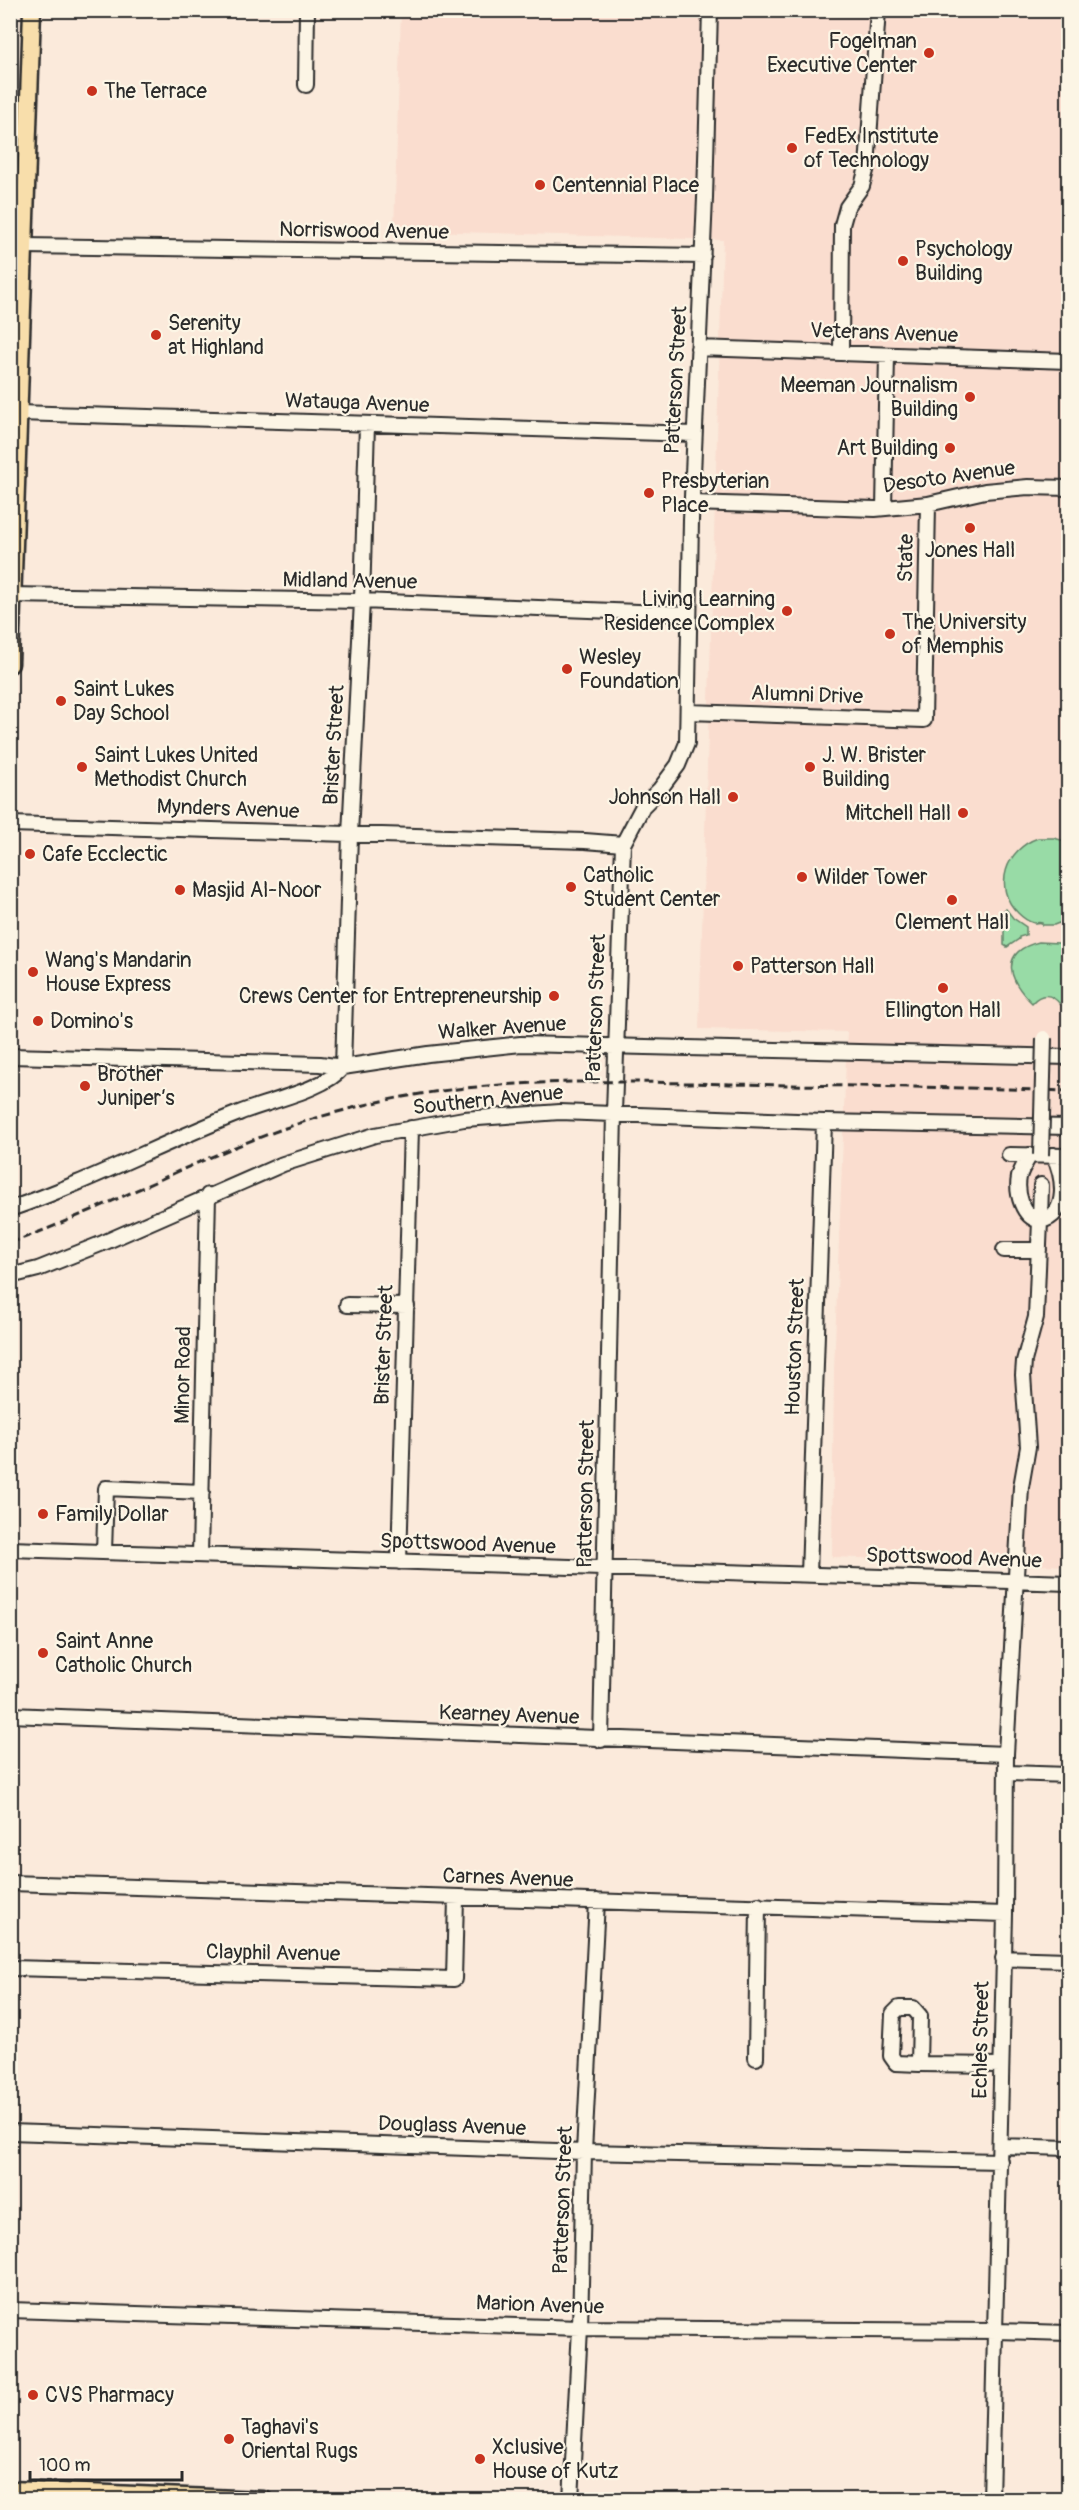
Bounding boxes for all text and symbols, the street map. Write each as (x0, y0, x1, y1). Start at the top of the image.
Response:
place label: Fogelman Executive Center (767, 28, 917, 79)
marker: Fogelman Executive Center (922, 46, 936, 60)
place label: The Terrace (104, 78, 208, 105)
marker: The Terrace (85, 84, 99, 98)
place label: FedEx Institute of Technology (804, 123, 939, 174)
marker: FedEx Institute of Technology (785, 141, 799, 155)
place label: Centennial Place (552, 172, 700, 199)
marker: Centennial Place (533, 178, 547, 192)
street label: Norriswood Avenue (279, 216, 450, 246)
place label: Psychology Building (915, 236, 1013, 287)
marker: Psychology Building (896, 254, 910, 268)
street label: Patterson Street (659, 305, 693, 455)
place label: Serenity at Highland (168, 310, 264, 361)
street label: Veterans Avenue (809, 317, 959, 349)
marker: Serenity at Highland (149, 328, 163, 342)
place label: Meeman Journalism Building (780, 372, 958, 423)
street label: Watauga Avenue (284, 387, 431, 419)
marker: Meeman Journalism Building (963, 390, 977, 404)
place label: Art Building (836, 435, 938, 462)
marker: Art Building (943, 441, 957, 455)
street label: Desoto Avenue (881, 454, 1017, 500)
place label: Presbyterian Place (661, 468, 769, 519)
marker: Presbyterian Place (642, 486, 656, 500)
marker: Jones Hall (963, 521, 977, 535)
street label: State (892, 533, 920, 583)
place label: Jones Hall (925, 537, 1015, 564)
street label: Midland Avenue (282, 566, 418, 596)
place label: Living Learning Residence Complex (603, 586, 775, 637)
marker: Living Learning Residence Complex (780, 604, 794, 618)
place label: The University of Memphis (902, 609, 1026, 660)
marker: The University of Memphis (883, 627, 897, 641)
place label: Wesley Foundation (579, 644, 679, 695)
marker: Wesley Foundation (560, 662, 574, 676)
place label: Saint Lukes Day School (73, 676, 175, 727)
street label: Alumni Drive (750, 680, 864, 710)
street label: Brister Street (317, 684, 351, 806)
marker: Saint Lukes Day School (54, 694, 68, 708)
place label: Saint Lukes United Methodist Church (94, 742, 258, 793)
place label: J. W. Brister Building (822, 742, 927, 793)
marker: Saint Lukes United Methodist Church (75, 760, 89, 774)
marker: J. W. Brister Building (803, 760, 817, 774)
place label: Johnson Hall (608, 784, 721, 811)
marker: Johnson Hall (726, 790, 740, 804)
street label: Mynders Avenue (156, 793, 300, 825)
place label: Mitchell Hall (845, 800, 951, 827)
marker: Mitchell Hall (956, 806, 970, 820)
place label: Cafe Ecclectic (42, 841, 168, 868)
marker: Cafe Ecclectic (23, 847, 37, 861)
place label: Catholic Student Center (583, 862, 721, 913)
place label: Wilder Tower (814, 864, 928, 891)
marker: Wilder Tower (795, 870, 809, 884)
place label: Masjid Al-Noor (192, 877, 322, 904)
marker: Catholic Student Center (564, 880, 578, 894)
marker: Masjid Al-Noor (173, 883, 187, 897)
marker: Clement Hall (945, 893, 959, 907)
place label: Clement Hall (895, 909, 1009, 936)
street label: Patterson Street (580, 933, 612, 1083)
place label: Wang's Mandarin House Express (45, 947, 192, 998)
place label: Patterson Hall (750, 953, 875, 980)
marker: Patterson Hall (731, 959, 745, 973)
marker: Wang's Mandarin House Express (26, 965, 40, 979)
marker: Ellington Hall (936, 981, 950, 995)
place label: Crews Center for Entrepreneurship (239, 983, 542, 1010)
marker: Crews Center for Entrepreneurship (547, 989, 561, 1003)
place label: Ellington Hall (885, 997, 1001, 1024)
place label: Domino's (50, 1008, 134, 1035)
street label: Walker Avenue (437, 1010, 568, 1046)
marker: Domino's (31, 1014, 45, 1028)
place label: Brother Juniper’s (97, 1061, 175, 1112)
marker: Brother Juniper’s (78, 1079, 92, 1093)
street label: Southern Avenue (411, 1079, 565, 1121)
street label: Houston Street (779, 1277, 811, 1416)
street label: Brister Street (368, 1284, 400, 1406)
street label: Minor Road (169, 1326, 197, 1424)
street label: Patterson Street (571, 1419, 601, 1568)
place label: Family Dollar (55, 1501, 169, 1528)
marker: Family Dollar (36, 1507, 50, 1521)
street label: Spottswood Avenue (380, 1527, 557, 1561)
street label: Spottswood Avenue (866, 1541, 1043, 1575)
place label: Saint Anne Catholic Church (55, 1628, 192, 1679)
marker: Saint Anne Catholic Church (36, 1646, 50, 1660)
street label: Kearney Avenue (438, 1699, 580, 1731)
street label: Carnes Avenue (442, 1862, 575, 1894)
street label: Clayphil Avenue (206, 1938, 341, 1968)
street label: Echles Street (966, 1980, 996, 2099)
street label: Douglass Avenue (377, 2110, 527, 2142)
street label: Patterson Street (547, 2125, 579, 2275)
street label: Marion Avenue (475, 2289, 605, 2321)
place label: CVS Pharmacy (45, 2382, 174, 2409)
marker: CVS Pharmacy (26, 2388, 40, 2402)
place label: Taghavi's Oriental Rugs (241, 2414, 358, 2465)
marker: Taghavi's Oriental Rugs (222, 2432, 236, 2446)
place label: Xclusive House of Kutz (492, 2434, 618, 2485)
scale bar (30, 2444, 182, 2482)
marker: Xclusive House of Kutz (473, 2452, 487, 2466)
text: 100 m (39, 2454, 91, 2477)

